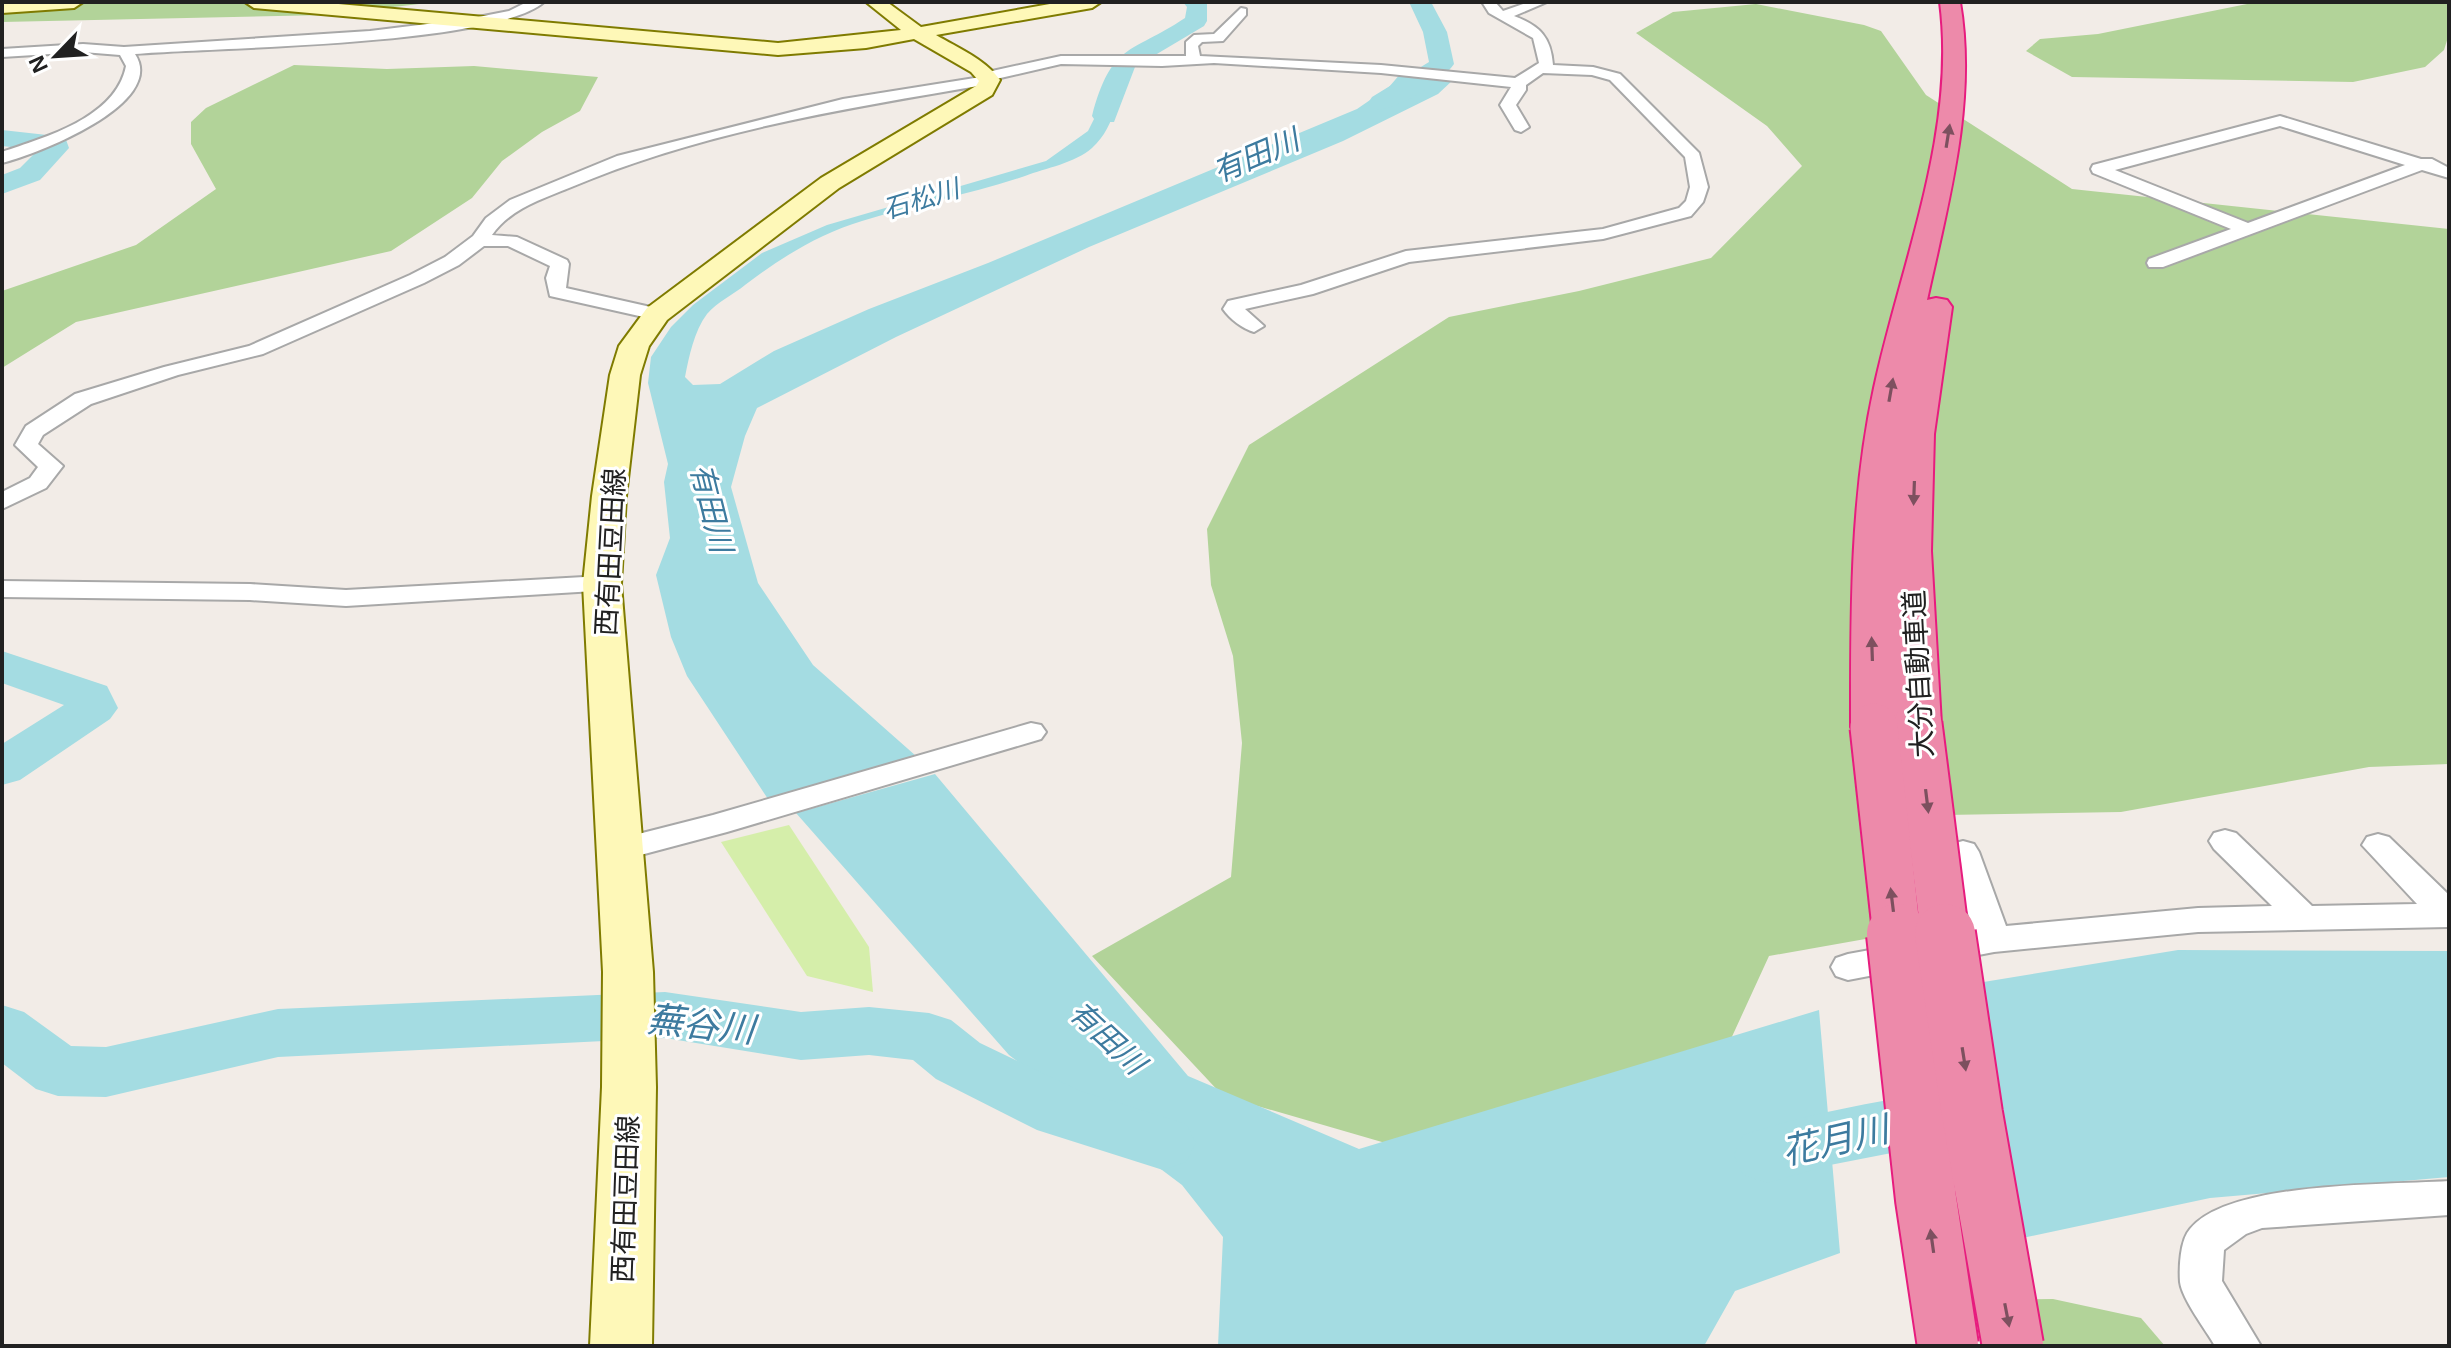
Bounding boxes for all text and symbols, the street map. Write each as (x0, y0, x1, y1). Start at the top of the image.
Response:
north arrow (16, 16, 96, 96)
text: N (24, 52, 53, 77)
water label: 有田川 (1208, 122, 1306, 188)
one-way arrow (1942, 124, 1955, 149)
water label: 石松川 (879, 172, 966, 225)
one-way arrow (1885, 377, 1897, 402)
water label: 有田川 (685, 460, 739, 558)
street label: 西有田豆田線 (591, 467, 630, 637)
one-way arrow (1907, 481, 1920, 506)
street label: 大分自動車道 (1899, 589, 1938, 759)
one-way arrow (1866, 636, 1879, 661)
one-way arrow (1921, 789, 1934, 814)
one-way arrow (1885, 887, 1898, 912)
water label: 有田川 (1063, 995, 1154, 1082)
water label: 蕪谷川 (645, 998, 761, 1051)
one-way arrow (1958, 1047, 1971, 1072)
water label: 花月川 (1778, 1107, 1896, 1173)
street label: 西有田豆田線 (607, 1115, 644, 1284)
one-way arrow (1925, 1228, 1938, 1253)
one-way arrow (2001, 1303, 2014, 1328)

